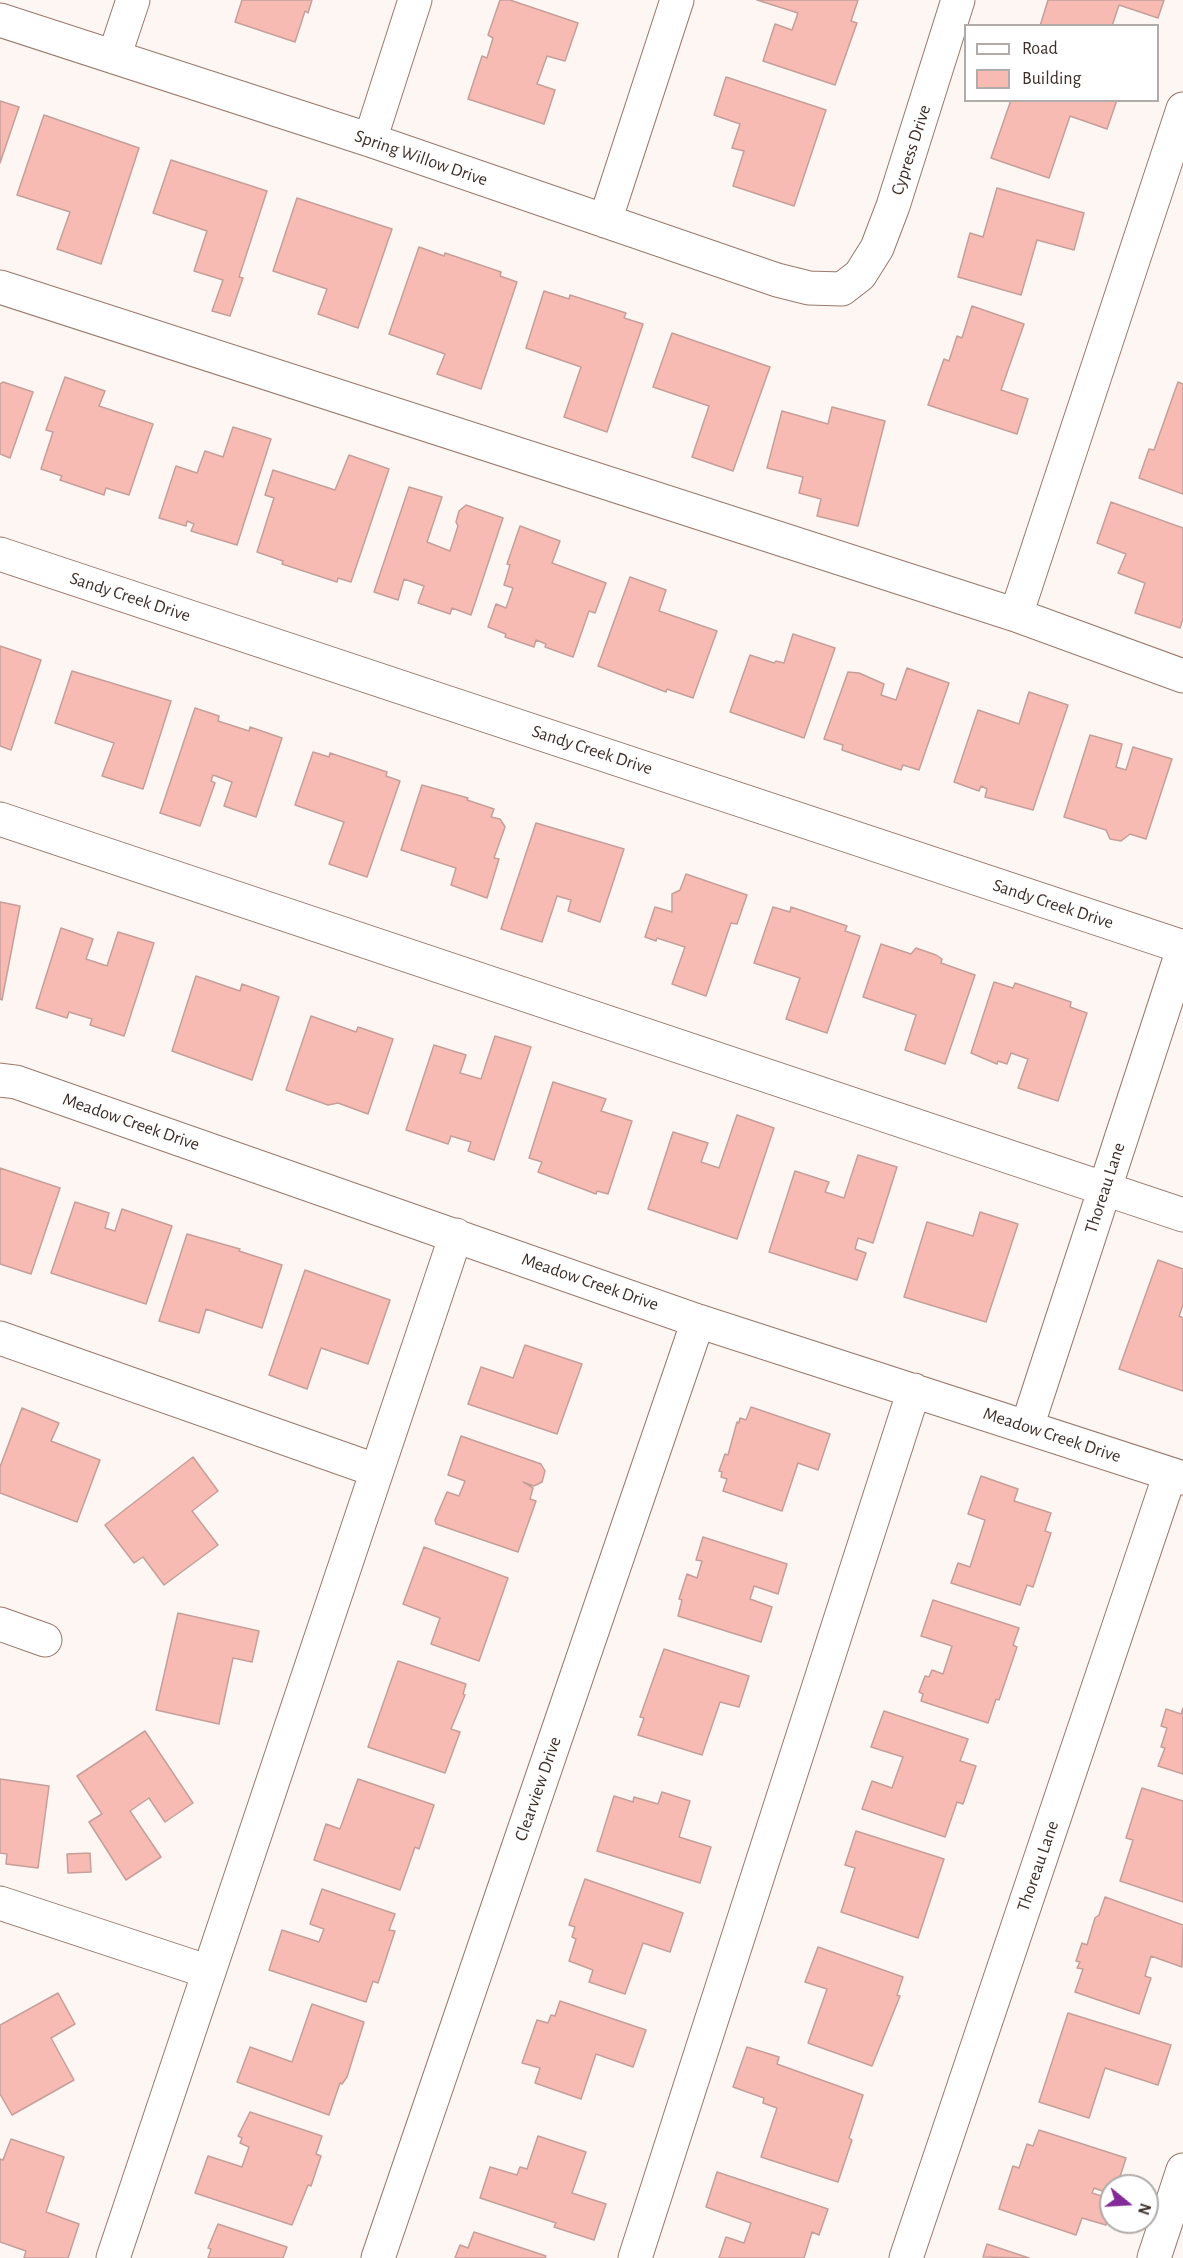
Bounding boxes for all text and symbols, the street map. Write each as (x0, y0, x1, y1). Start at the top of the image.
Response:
legend (964, 24, 1159, 102)
text: Road (1022, 40, 1058, 58)
text: Building (1022, 70, 1081, 88)
street label: Cypress Drive (886, 102, 936, 198)
street label: Spring Willow Drive (352, 125, 490, 191)
street label: Sandy Creek Drive (67, 567, 193, 627)
street label: Sandy Creek Drive (529, 720, 655, 780)
street label: Sandy Creek Drive (990, 874, 1116, 934)
street label: Meadow Creek Drive (60, 1088, 202, 1156)
street label: Thoreau Lane (1080, 1140, 1130, 1236)
street label: Meadow Creek Drive (519, 1248, 661, 1316)
street label: Meadow Creek Drive (980, 1403, 1124, 1467)
street label: Clearview Drive (510, 1734, 566, 1844)
street label: Thoreau Lane (1012, 1818, 1064, 1914)
north arrow (1099, 2174, 1159, 2234)
text: N (1135, 2201, 1154, 2217)

